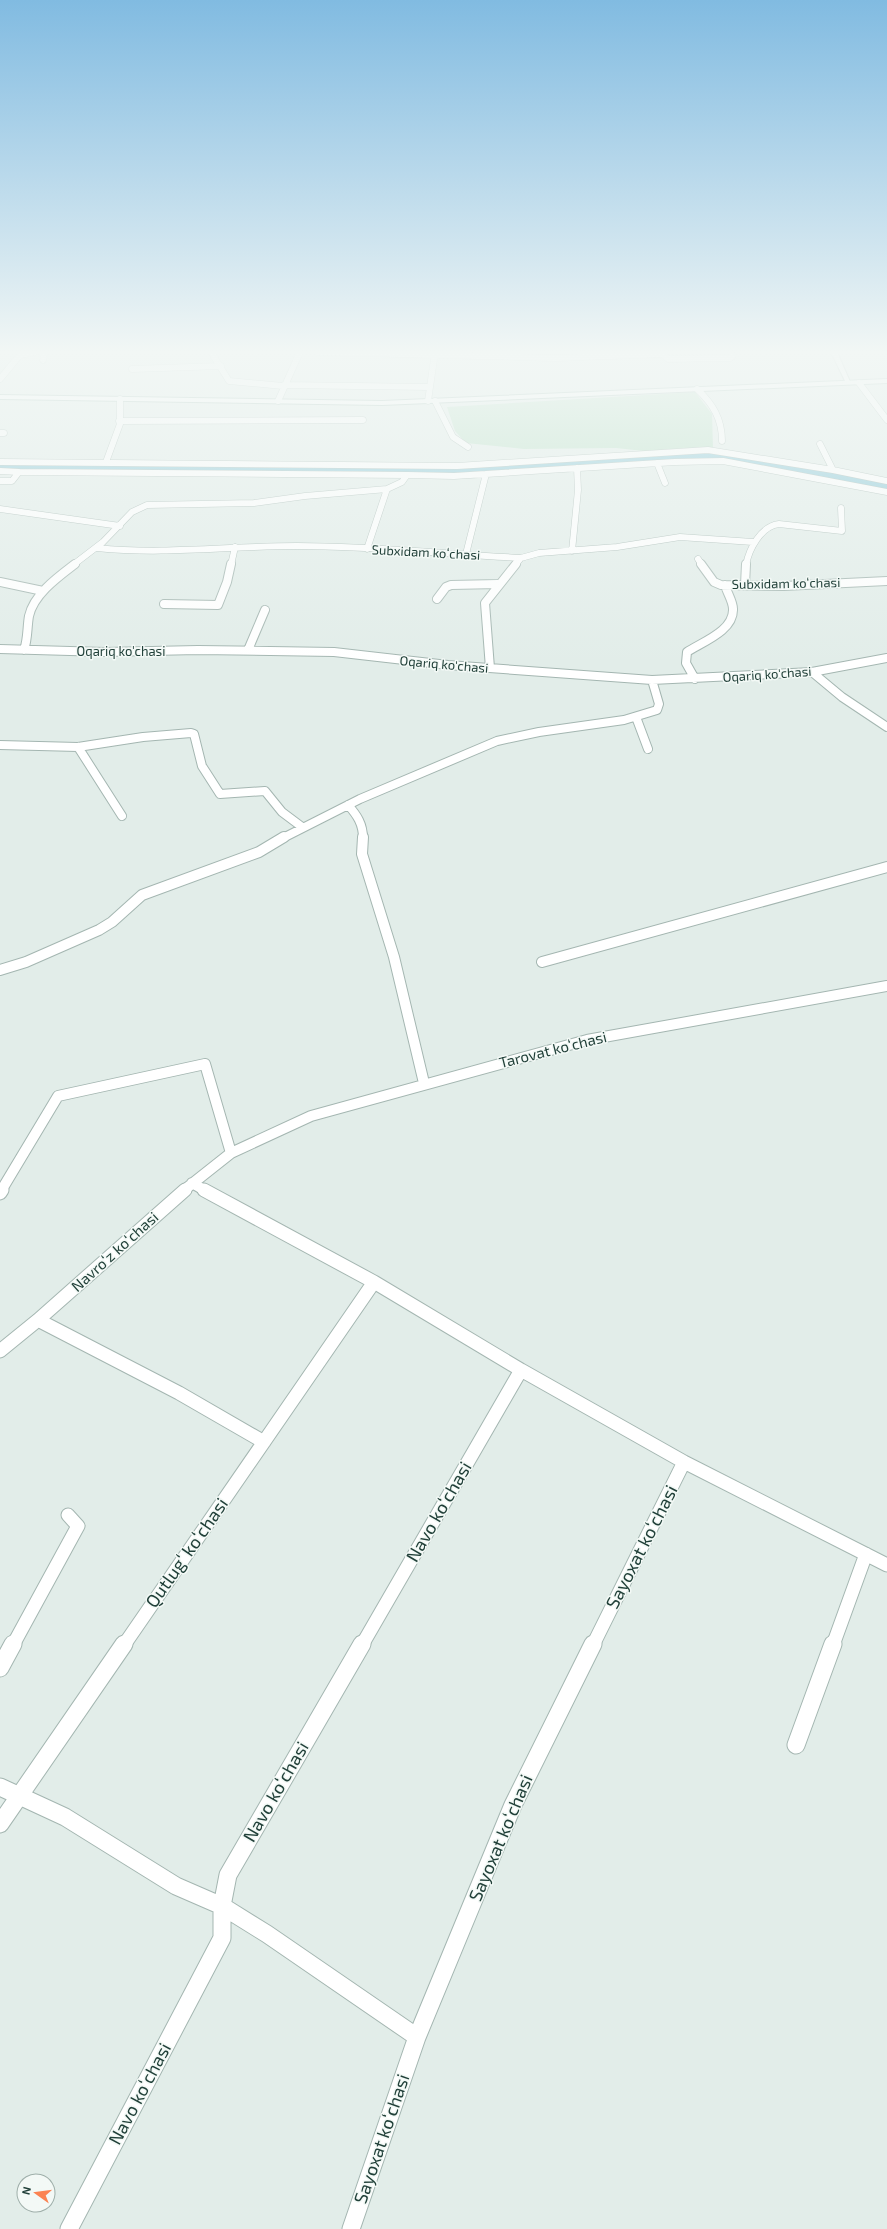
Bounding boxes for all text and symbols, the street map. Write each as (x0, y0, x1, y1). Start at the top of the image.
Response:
street label: Subxidam koʻchasi (371, 541, 481, 563)
street label: Subxidam koʻchasi (732, 574, 840, 592)
street label: Oqariq ko'chasi (77, 643, 165, 659)
street label: Oqariq ko'chasi (399, 652, 489, 676)
street label: Oqariq ko'chasi (722, 663, 812, 685)
street label: Tarovat koʻchasi (497, 1027, 608, 1071)
street label: Navroʻz koʻchasi (67, 1208, 161, 1295)
street label: Navo koʻchasi (401, 1457, 476, 1566)
street label: Sayoxat koʻchasi (601, 1481, 682, 1612)
street label: Qutlugʻ koʻchasi (140, 1493, 232, 1612)
street label: Navo koʻchasi (238, 1737, 313, 1846)
street label: Sayoxat koʻchasi (463, 1771, 537, 1904)
street label: Navo koʻchasi (103, 2039, 175, 2148)
street label: Sayoxat koʻchasi (349, 2071, 414, 2206)
north arrow (16, 2173, 56, 2213)
text: N (19, 2185, 33, 2196)

